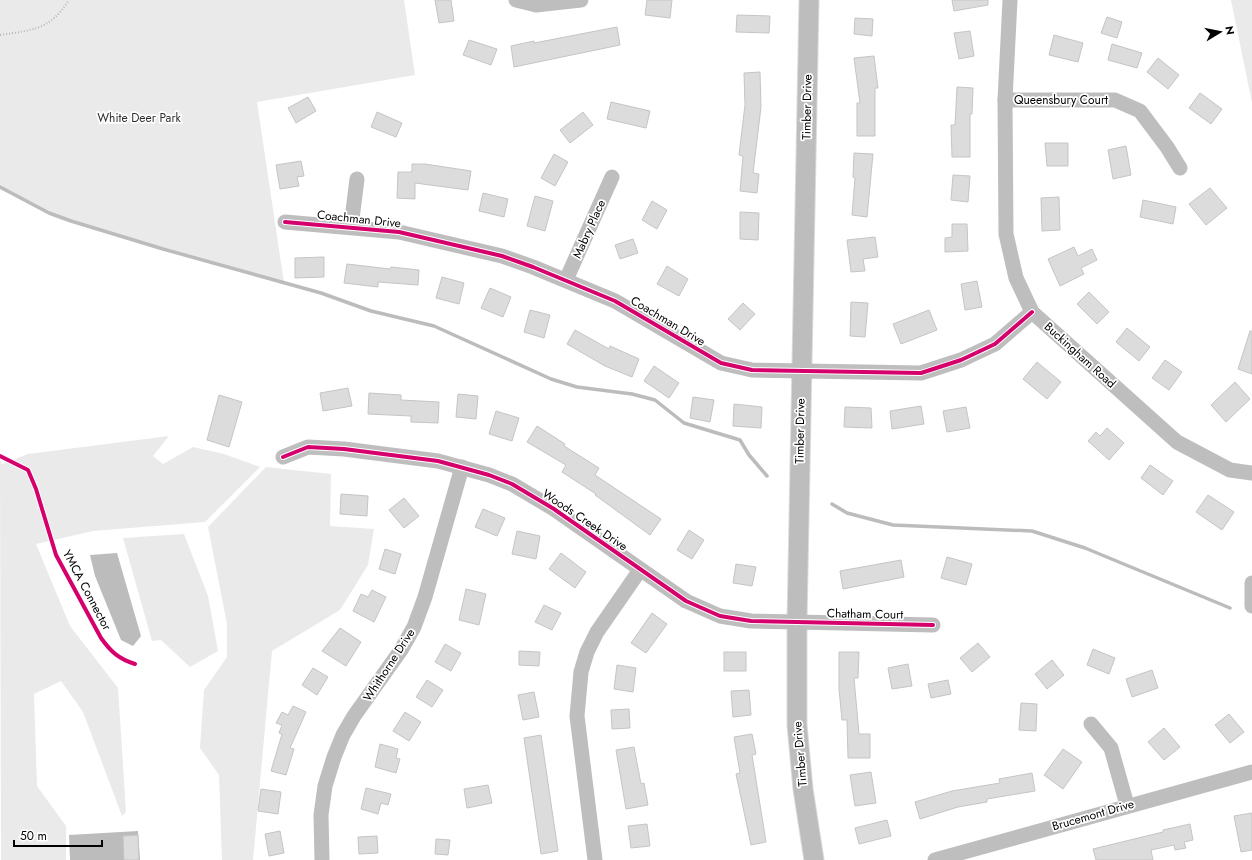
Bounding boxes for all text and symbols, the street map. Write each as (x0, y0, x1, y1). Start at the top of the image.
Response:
north arrow (1200, 12, 1240, 52)
text: N (1221, 25, 1238, 36)
street label: Timber Drive (797, 74, 817, 140)
street label: Queensbury Court (1014, 91, 1108, 109)
park label: White Deer Park (97, 109, 182, 127)
street label: Mabry Place (568, 197, 610, 261)
street label: Coachman Drive (316, 206, 402, 232)
street label: Coachman Drive (627, 292, 709, 350)
street label: Buckingham Road (1040, 318, 1120, 392)
street label: Timber Drive (790, 398, 810, 464)
street label: Woods Creek Drive (539, 485, 631, 555)
street label: YMCA Connector (58, 547, 116, 634)
street label: Chatham Court (827, 604, 903, 624)
street label: Whithorne Drive (359, 625, 419, 705)
street label: Timber Drive (788, 721, 812, 787)
street label: Brucemont Drive (1050, 795, 1136, 835)
scale bar (14, 822, 102, 848)
text: 50 m (20, 827, 47, 845)

